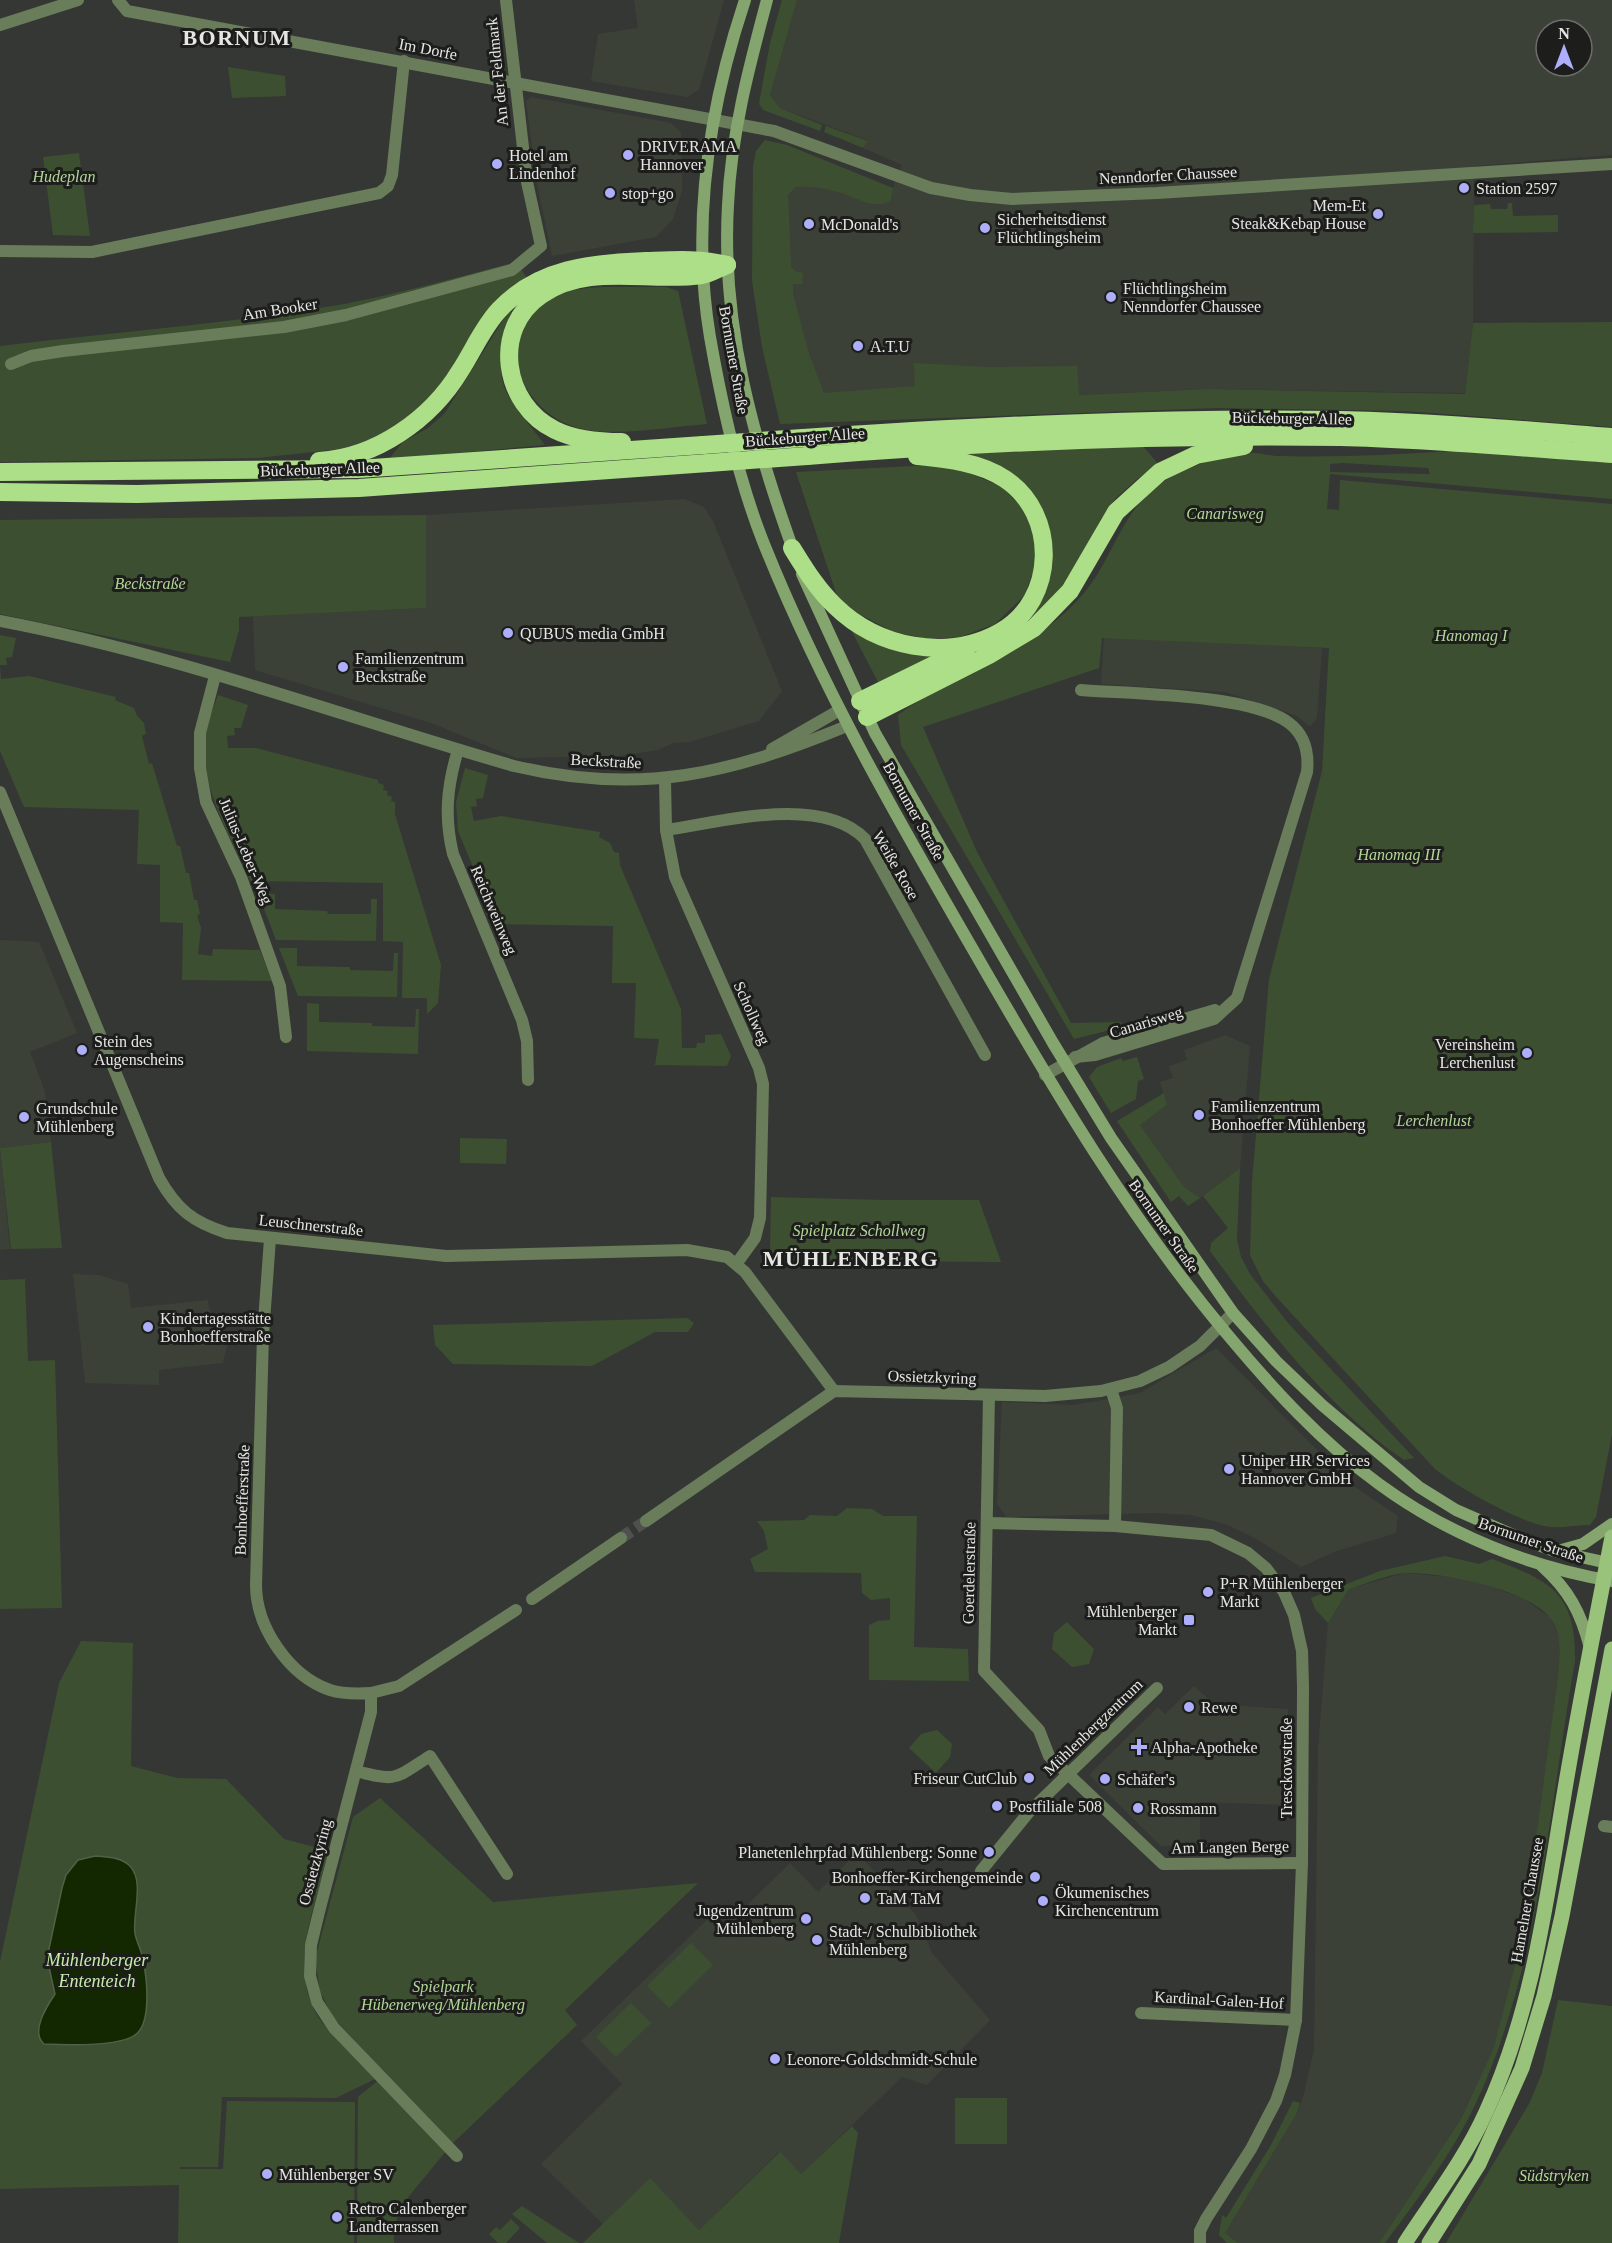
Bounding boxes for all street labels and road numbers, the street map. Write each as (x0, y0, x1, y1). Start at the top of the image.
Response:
street label: An der Feldmark (483, 17, 511, 127)
street label: Im Dorfe (397, 35, 459, 63)
street label: Nenndorfer Chaussee (1099, 163, 1237, 187)
street label: Am Booker (242, 295, 319, 323)
street label: Bornumer Straße (716, 304, 752, 416)
street label: Bückeburger Allee (1232, 408, 1352, 429)
street label: Bückeburger Allee (744, 424, 866, 451)
street label: Bückeburger Allee (260, 458, 380, 481)
street label: Beckstraße (570, 751, 642, 771)
street label: Bornumer Straße (880, 759, 948, 863)
street label: Julius-Leber-Weg (215, 795, 276, 907)
street label: Weiße Rose (870, 828, 922, 902)
street label: Reichweinweg (467, 863, 520, 957)
street label: Schollweg (730, 979, 774, 1048)
street label: Canarisweg (1107, 1003, 1185, 1042)
street label: Bornumer Straße (1126, 1176, 1202, 1276)
street label: Leuschnerstraße (258, 1211, 364, 1239)
street label: Ossietzkyring (887, 1367, 977, 1388)
street label: Bonhoefferstraße (232, 1444, 252, 1556)
street label: Bornumer Straße (1476, 1514, 1586, 1566)
street label: Goerdelerstraße (960, 1522, 978, 1624)
street label: Mühlenbergzentrum (1040, 1675, 1147, 1779)
street label: Tresckowstraße (1278, 1718, 1295, 1818)
street label: Ossietzkyring (295, 1817, 336, 1907)
street label: Hamelner Chaussee (1508, 1836, 1546, 1964)
street label: Am Langen Berge (1171, 1837, 1289, 1858)
street label: Kardinal-Galen-Hof (1154, 1988, 1285, 2012)

